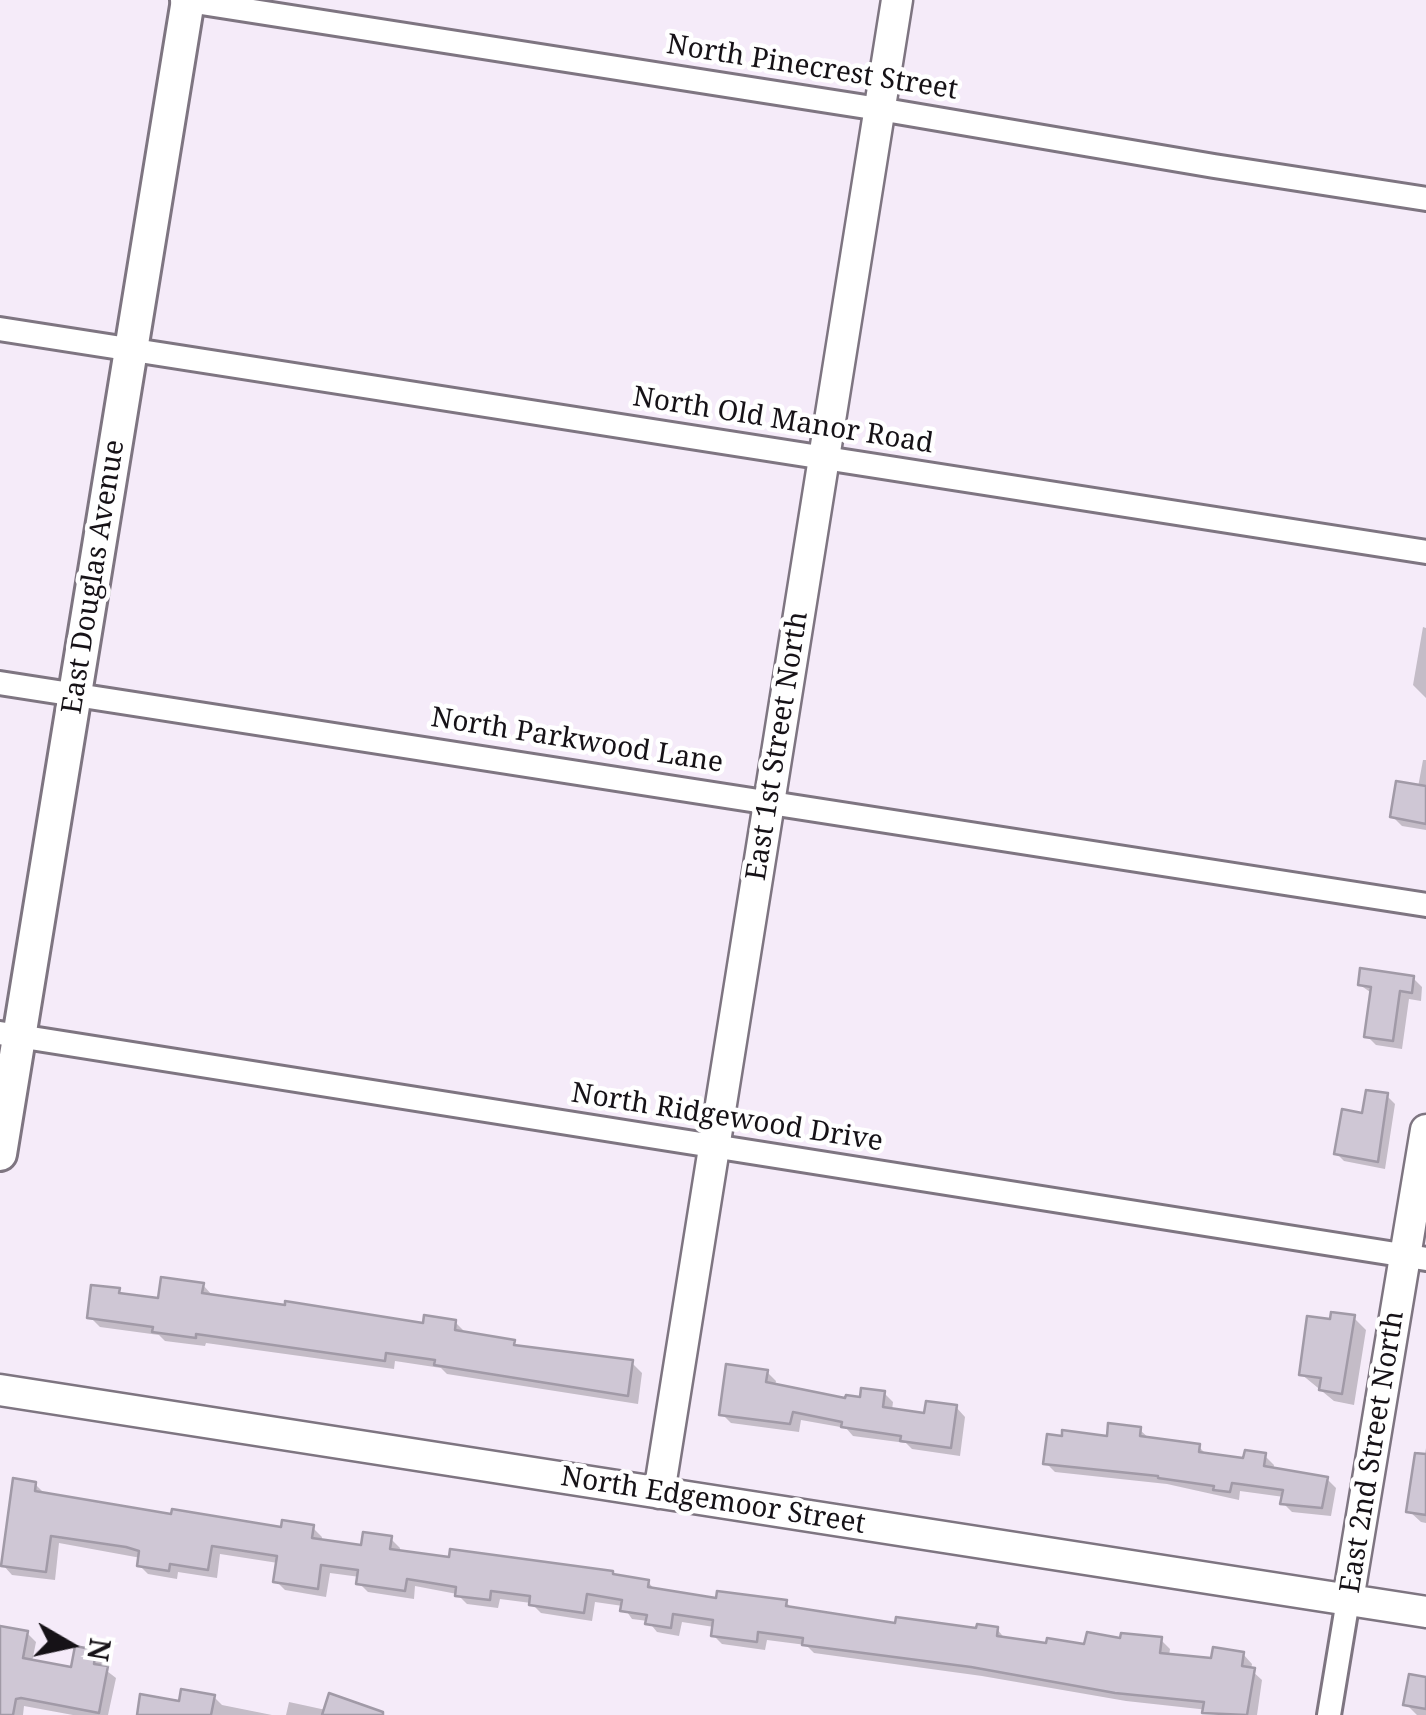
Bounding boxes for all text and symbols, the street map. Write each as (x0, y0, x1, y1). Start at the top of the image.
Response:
street label: North Pinecrest Street (664, 28, 960, 108)
street label: North Old Manor Road (630, 381, 936, 461)
street label: East Douglas Avenue (56, 438, 132, 716)
street label: East 1st Street North (740, 609, 816, 883)
street label: North Parkwood Lane (429, 701, 725, 781)
street label: North Ridgewood Drive (569, 1077, 885, 1159)
street label: East 2nd Street North (1334, 1309, 1412, 1595)
street label: North Edgemoor Street (558, 1460, 868, 1542)
north arrow (20, 1595, 120, 1695)
text: N (79, 1636, 120, 1664)

